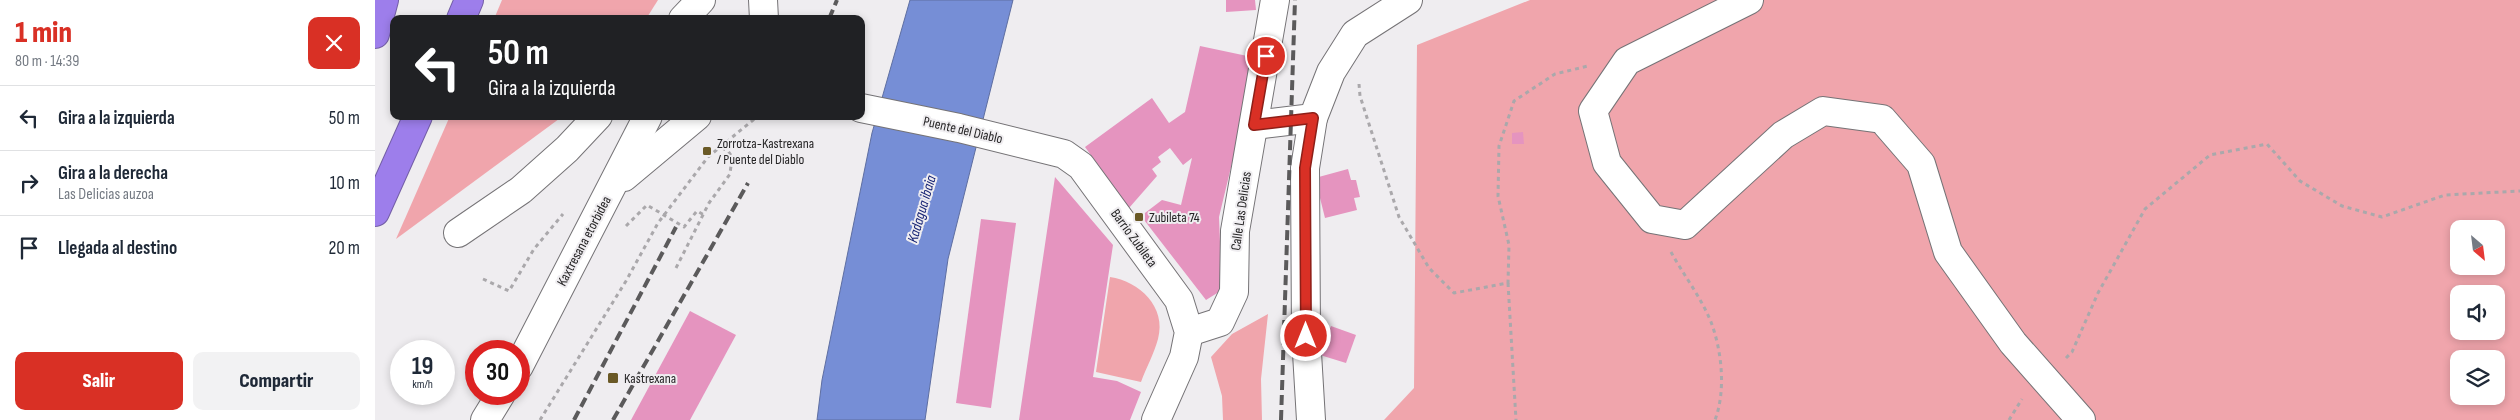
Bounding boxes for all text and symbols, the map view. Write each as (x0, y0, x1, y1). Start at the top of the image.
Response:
text: 1 min (15, 15, 72, 51)
button: close (308, 17, 360, 69)
text: 50 m (488, 32, 549, 75)
icon: left (405, 35, 470, 100)
pin (1245, 35, 1287, 77)
icon: arrive (1252, 42, 1280, 70)
text: 80 m · 14:39 (15, 52, 79, 71)
text: Gira a la izquierda (488, 75, 616, 102)
icon: left (15, 104, 43, 132)
text: Gira a la izquierda (58, 107, 175, 130)
text: 50 m (329, 107, 360, 130)
street label: Puente del Diablo (922, 113, 1004, 147)
place label: Zorrotza-Kastrexana / Puente del Diablo (717, 135, 814, 168)
marker: Zorrotza-Kastrexana / Puente del Diablo (701, 145, 713, 157)
text: Gira a la derecha (58, 162, 168, 185)
icon: right (15, 169, 43, 197)
street label: Calle Las Delicias (1227, 170, 1255, 252)
text: 10 m (330, 172, 360, 195)
water label: Kadagua ibaia (903, 173, 941, 245)
text: Las Delicias auzoa (58, 185, 154, 204)
street label: Kaxtresana etorbidea (553, 193, 615, 289)
street label: Barrio Zubileta (1107, 205, 1161, 271)
place label: Zubileta 74 (1149, 209, 1200, 226)
marker: Zubileta 74 (1133, 211, 1145, 223)
north arrow (2450, 220, 2505, 275)
map controls (2450, 220, 2505, 405)
icon: arrive (15, 234, 43, 262)
text: Llegada al destino (58, 237, 177, 260)
text: 20 m (328, 237, 360, 260)
button: sound (2450, 285, 2505, 340)
position arrow (1279, 309, 1331, 361)
speed limit sign: 30 (465, 340, 530, 405)
button: layers (2450, 350, 2505, 405)
text: 19 (412, 351, 433, 382)
button: Salir (15, 352, 183, 410)
button: Compartir (193, 352, 360, 410)
place label: Kastrexana (624, 370, 676, 387)
marker: Kastrexana (606, 371, 620, 385)
text: km/h (412, 377, 433, 392)

